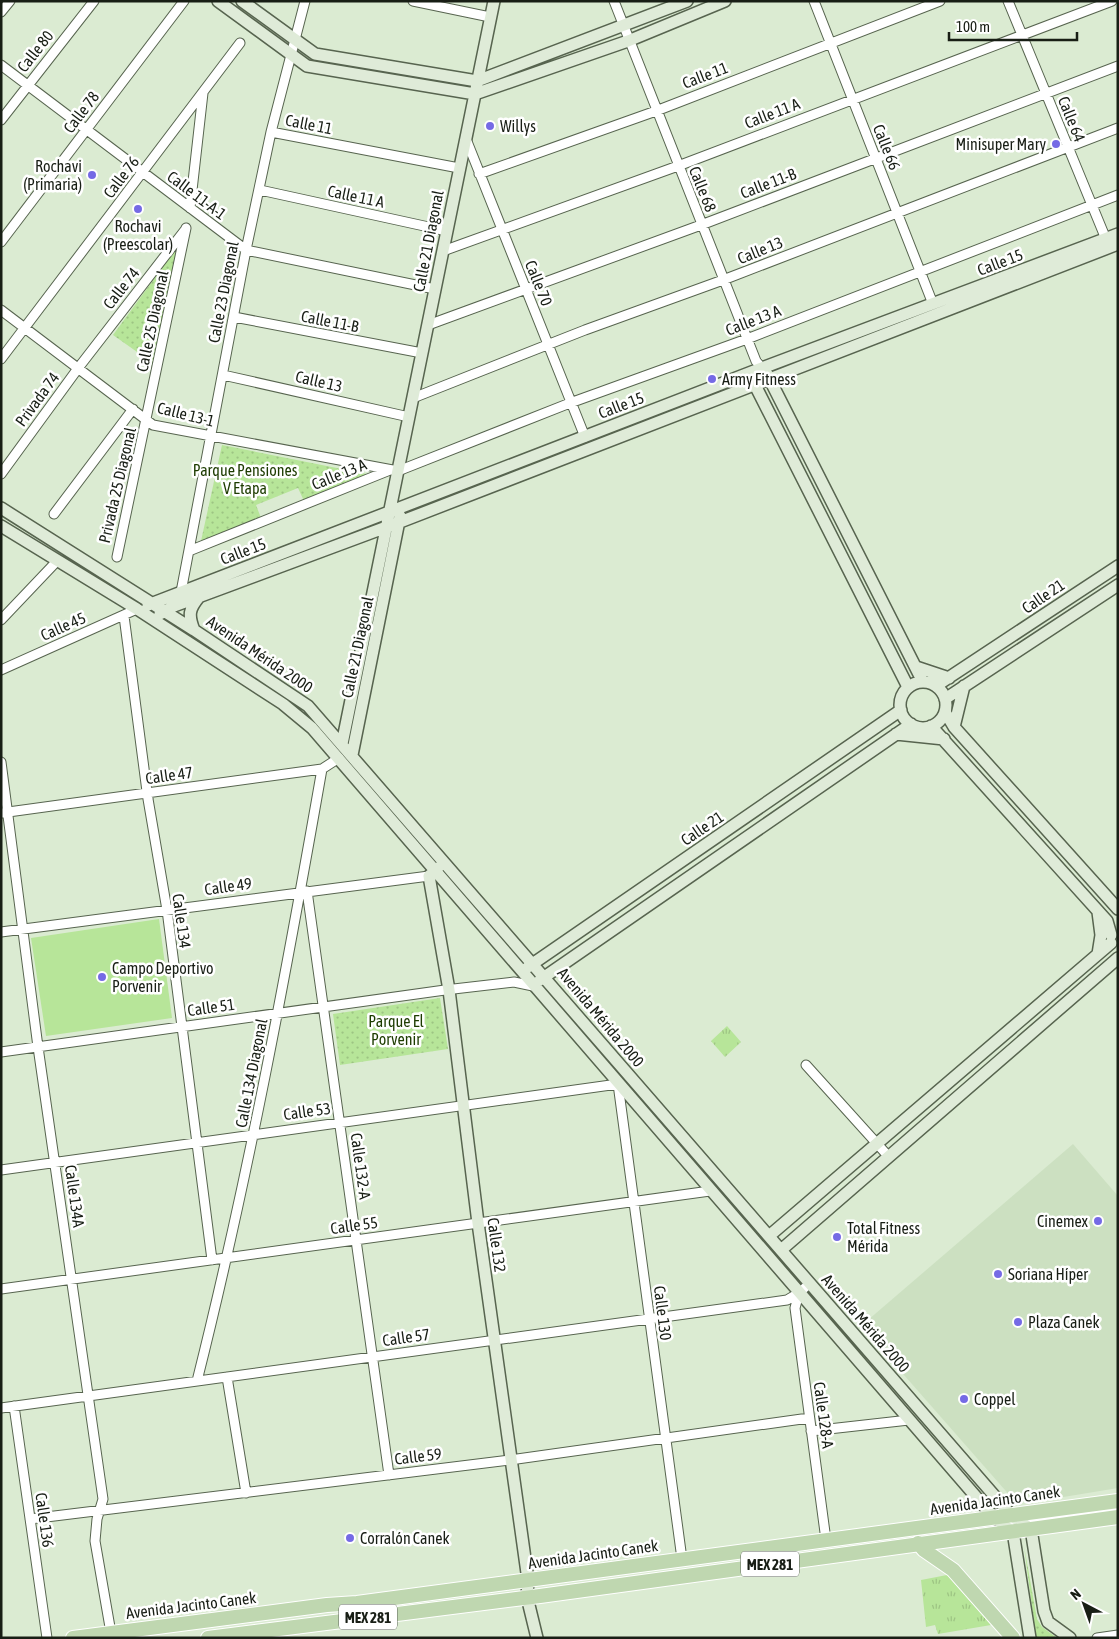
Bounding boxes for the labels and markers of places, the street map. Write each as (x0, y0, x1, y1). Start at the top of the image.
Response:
place label: Willys (500, 117, 536, 136)
marker: Willys (484, 120, 496, 132)
place label: Minisuper Mary (956, 135, 1046, 154)
marker: Minisuper Mary (1050, 138, 1062, 150)
place label: Rochavi (Primaria) (23, 157, 82, 194)
marker: Rochavi (Primaria) (86, 169, 98, 181)
marker: Rochavi (Preescolar) (132, 203, 144, 215)
place label: Rochavi (Preescolar) (103, 217, 173, 254)
place label: Army Fitness (722, 370, 796, 389)
marker: Army Fitness (706, 373, 718, 385)
place label: Campo Deportivo Porvenir (112, 959, 214, 995)
marker: Campo Deportivo Porvenir (96, 971, 108, 983)
place label: Cinemex (1037, 1212, 1089, 1230)
marker: Cinemex (1092, 1215, 1104, 1227)
place label: Total Fitness Mérida (847, 1219, 920, 1255)
marker: Total Fitness Mérida (831, 1231, 843, 1243)
place label: Soriana Híper (1008, 1265, 1088, 1284)
marker: Soriana Híper (992, 1268, 1004, 1280)
place label: Plaza Canek (1028, 1313, 1100, 1331)
marker: Plaza Canek (1012, 1316, 1024, 1328)
place label: Coppel (974, 1390, 1016, 1409)
marker: Coppel (958, 1393, 970, 1405)
place label: Corralón Canek (360, 1529, 450, 1547)
marker: Corralón Canek (344, 1532, 356, 1544)

